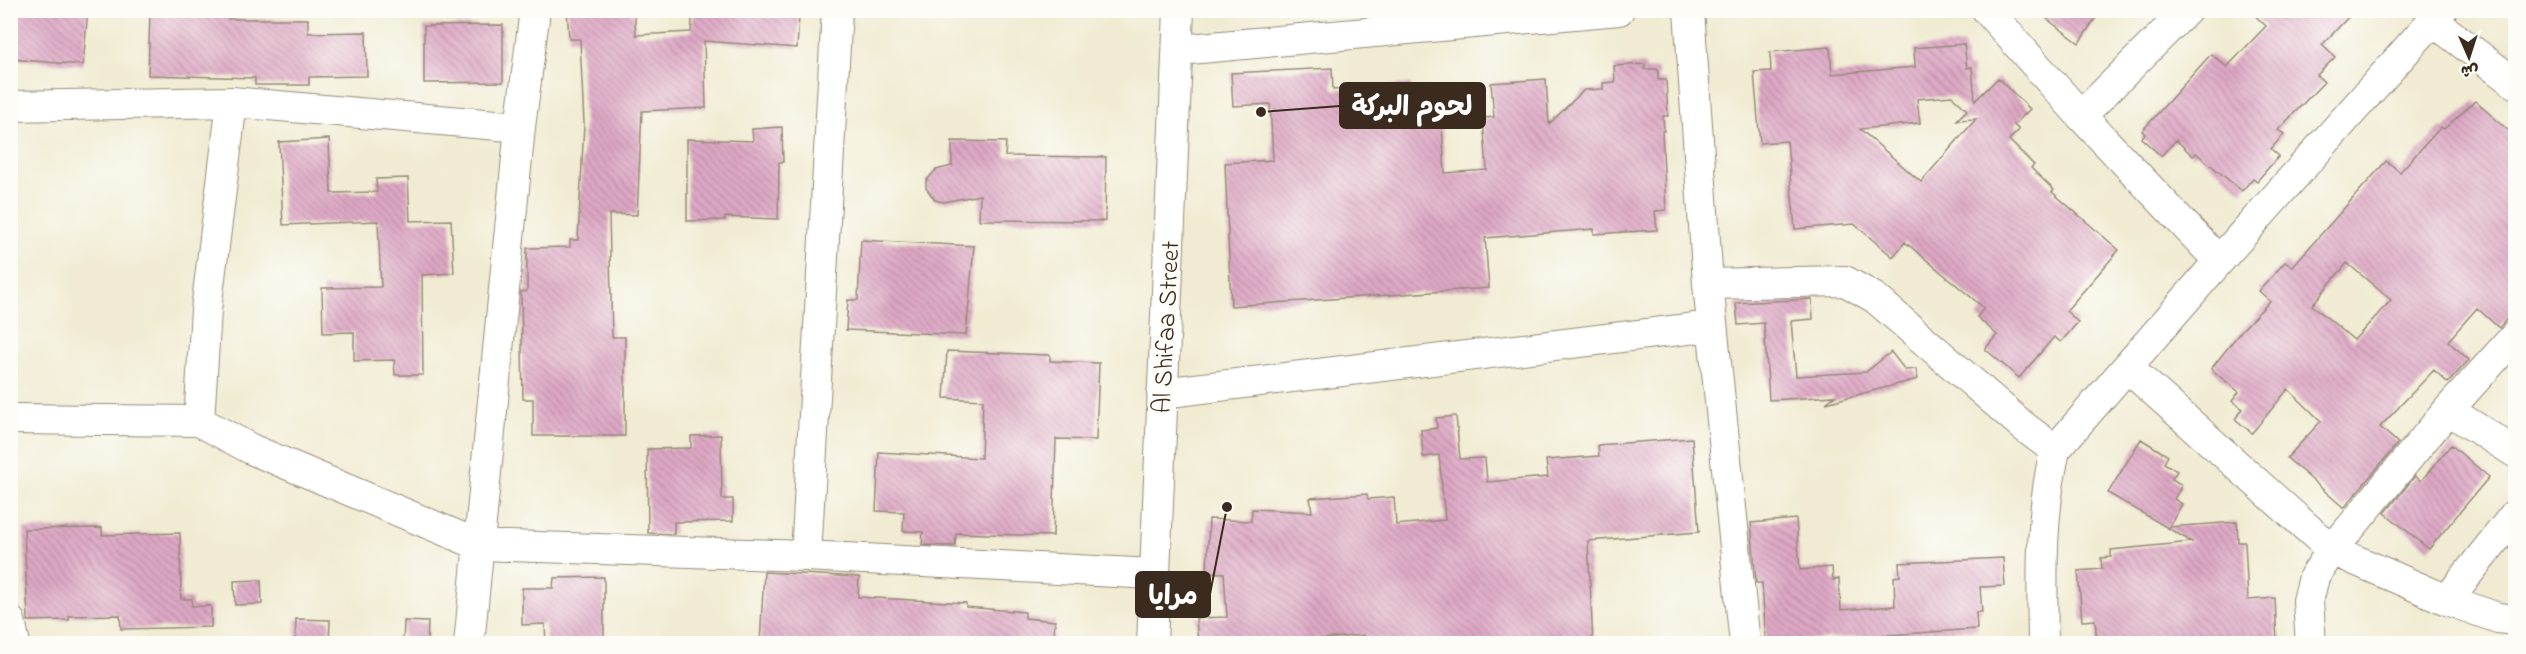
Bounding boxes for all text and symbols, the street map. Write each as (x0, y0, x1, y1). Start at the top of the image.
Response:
north arrow (2439, 27, 2499, 87)
text: ش (2460, 58, 2479, 82)
callout: لحوم البركة (1340, 83, 1485, 128)
text: لحوم البركة (1352, 89, 1472, 128)
street label: Al Shifaa Street (1145, 240, 1192, 414)
callout: مرايا (1136, 572, 1210, 617)
text: مرايا (1148, 578, 1198, 617)

